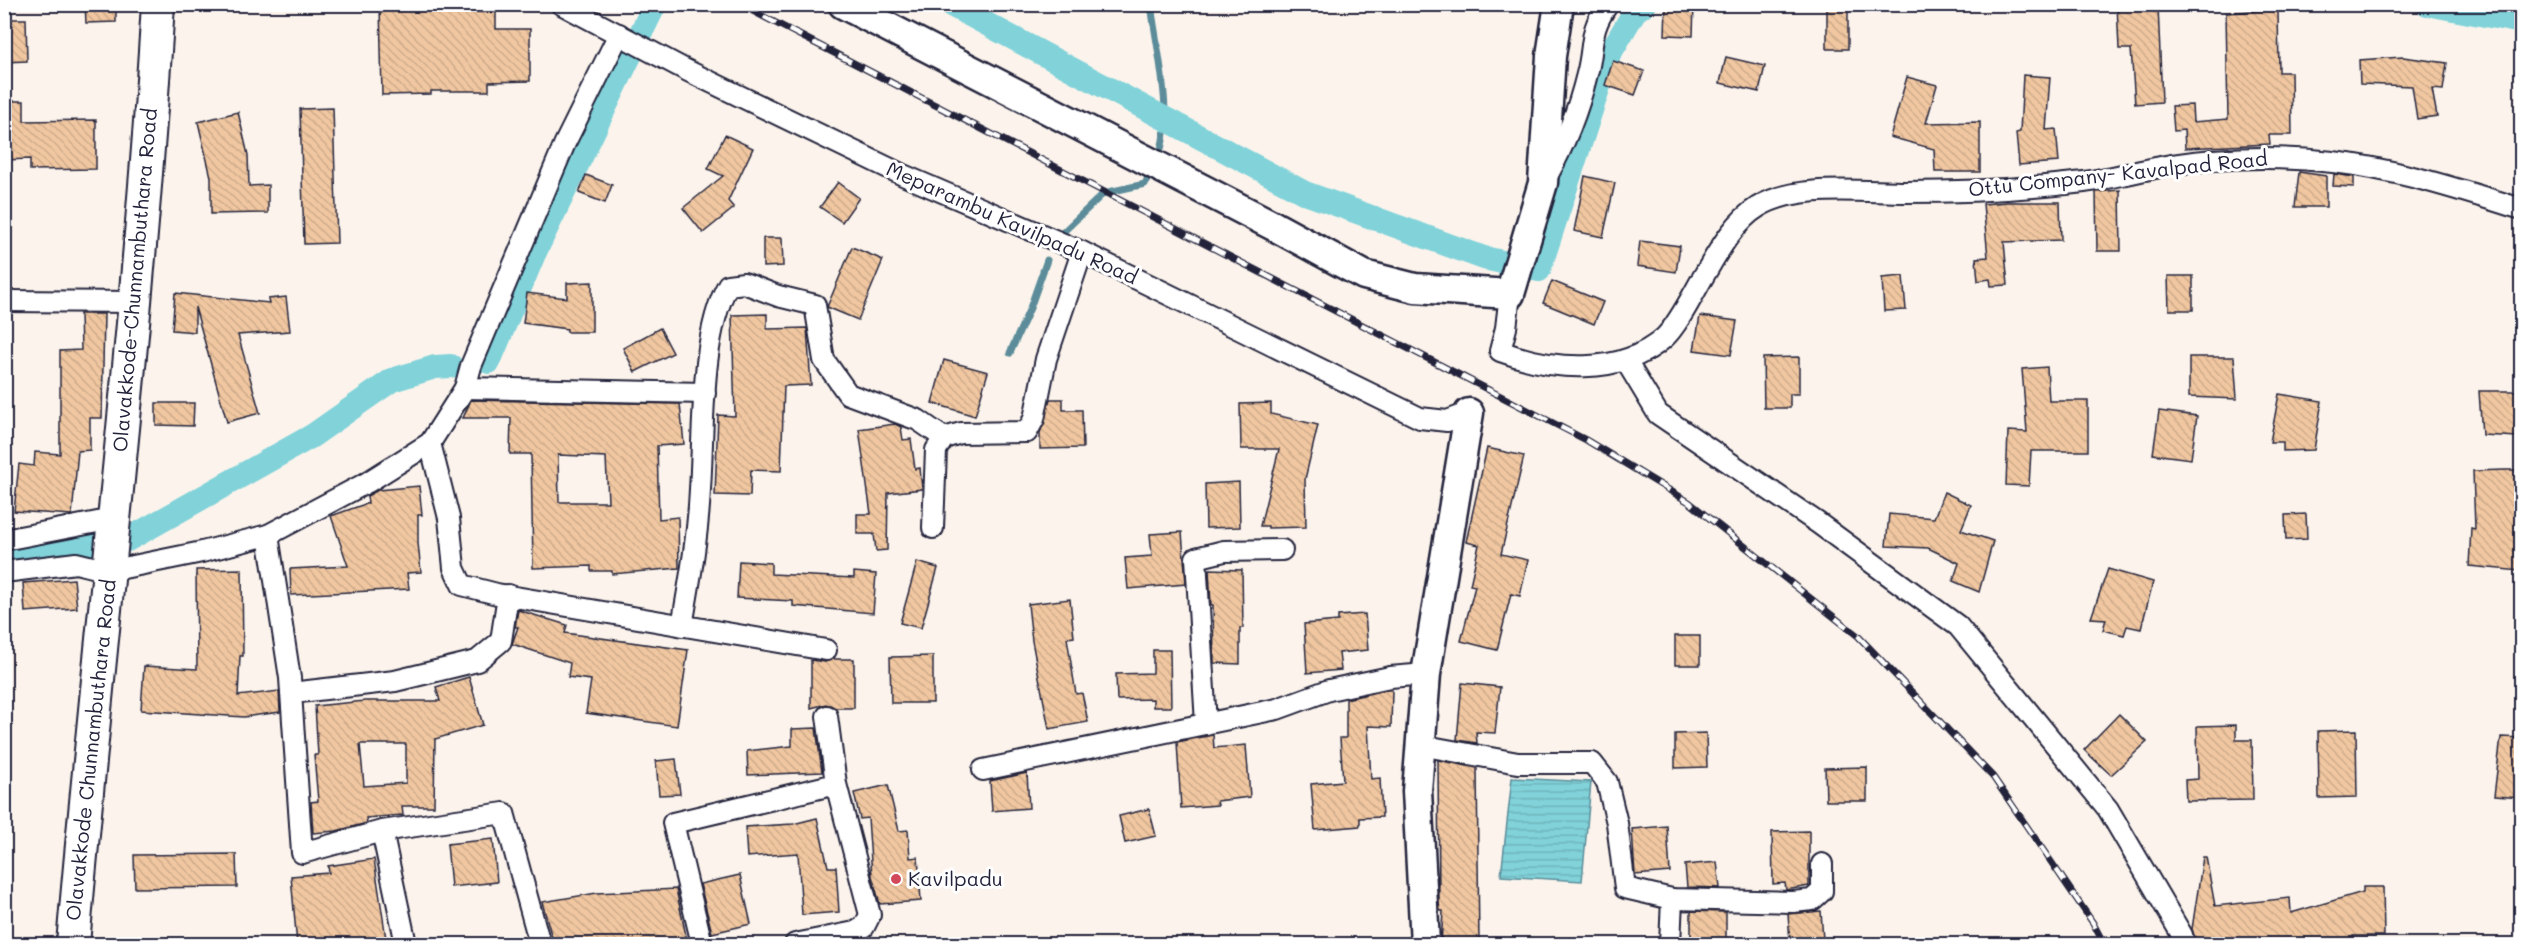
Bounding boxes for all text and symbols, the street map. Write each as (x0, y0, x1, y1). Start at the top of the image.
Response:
street label: Olavakkode-Chunnambuthara Road (106, 107, 162, 453)
street label: Ottu Company- Kavalpad Road (1967, 144, 2269, 202)
street label: Meparambu Kavilpadu Road (883, 155, 1142, 289)
street label: Olavakkode Chunnambuthara Road (59, 578, 121, 922)
place label: Kavilpadu (908, 865, 1003, 891)
marker: Kavilpadu (889, 872, 903, 886)

